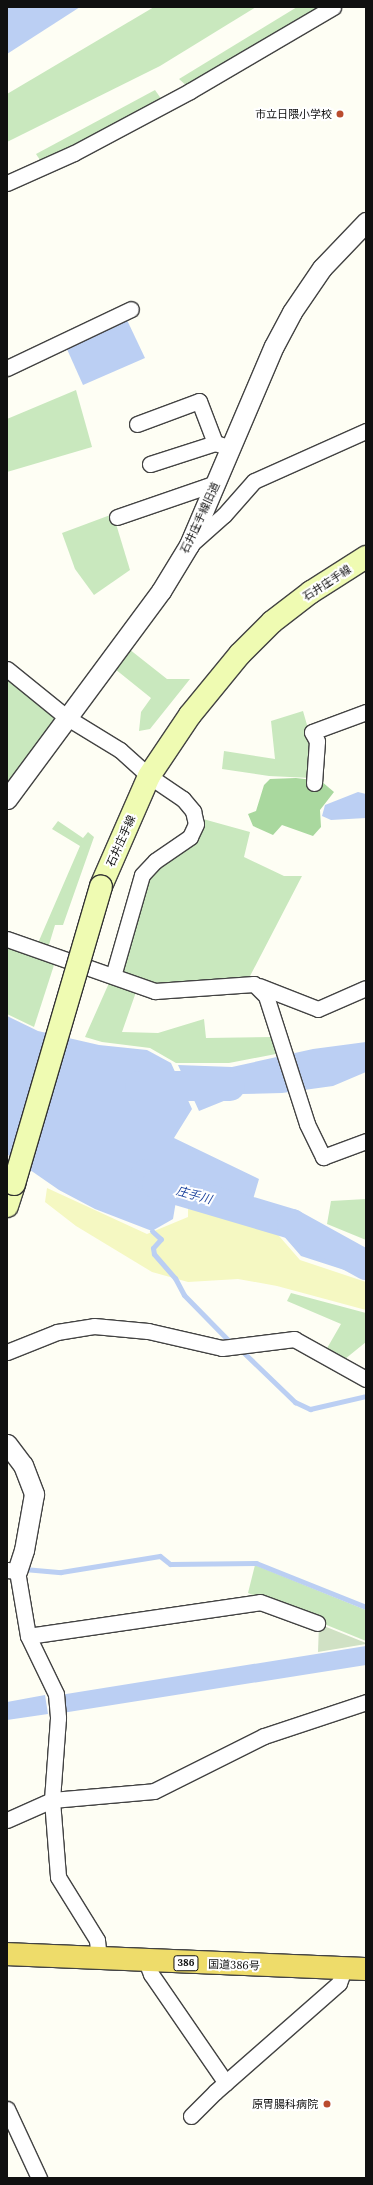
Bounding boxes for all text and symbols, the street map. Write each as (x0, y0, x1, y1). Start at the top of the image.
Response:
place label: 市立日隈小学校 (255, 107, 332, 121)
marker: 市立日隈小学校 (335, 109, 345, 119)
street label: 石井庄手線旧道 (178, 480, 222, 556)
street label: 石井庄手線 (300, 562, 354, 604)
street label: 石井庄手線 (104, 813, 138, 869)
water label: 庄手川 (175, 1183, 213, 1207)
road number: 386 (173, 1955, 199, 1971)
street label: 国道386号 (208, 1958, 260, 1972)
place label: 原胃腸科病院 (252, 2097, 318, 2111)
marker: 原胃腸科病院 (321, 2098, 333, 2110)

